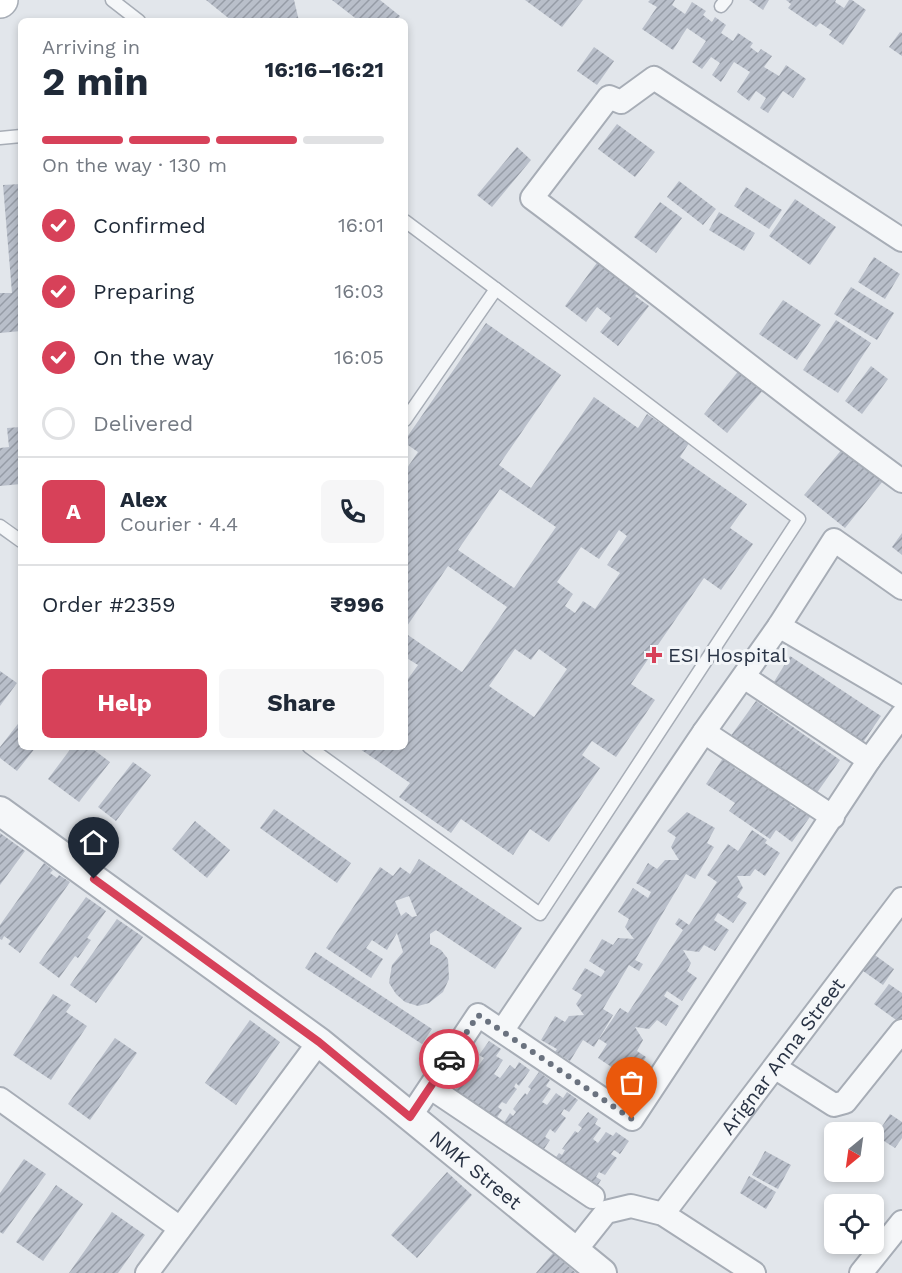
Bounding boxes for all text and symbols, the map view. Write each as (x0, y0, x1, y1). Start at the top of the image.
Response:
text: Arriving in (42, 35, 140, 59)
text: 16:16–16:21 (265, 57, 384, 82)
text: 2 min (42, 59, 149, 104)
text: On the way · 130 m (42, 153, 227, 177)
icon: check (42, 209, 75, 242)
text: Confirmed (93, 213, 206, 238)
text: 16:01 (338, 213, 384, 237)
icon: check (42, 275, 75, 308)
text: Preparing (93, 279, 194, 304)
text: 16:03 (334, 279, 384, 303)
icon: check (42, 341, 75, 374)
text: On the way (93, 345, 214, 370)
text: 16:05 (334, 345, 384, 369)
text: Delivered (93, 411, 193, 436)
button: phone (321, 480, 384, 543)
text: Alex (120, 487, 167, 512)
text: A (66, 499, 81, 524)
text: Courier · 4.4 (120, 512, 238, 536)
text: Order #2359 (42, 592, 176, 617)
text: ₹996 (330, 592, 384, 617)
place label: ESI Hospital (668, 643, 787, 667)
marker: ESI Hospital (645, 646, 663, 664)
button: Help (42, 669, 207, 738)
button: Share (219, 669, 384, 738)
pin (68, 817, 119, 879)
icon: home (77, 826, 110, 859)
street label: Arignar Anna Street (715, 973, 850, 1139)
courier (419, 1029, 479, 1089)
icon: car (433, 1043, 466, 1076)
pin (606, 1057, 657, 1119)
icon: bag (615, 1066, 648, 1099)
north arrow (824, 1122, 884, 1182)
map controls (824, 1122, 884, 1254)
street label: NMK Street (425, 1125, 527, 1215)
button: locate (824, 1194, 884, 1254)

